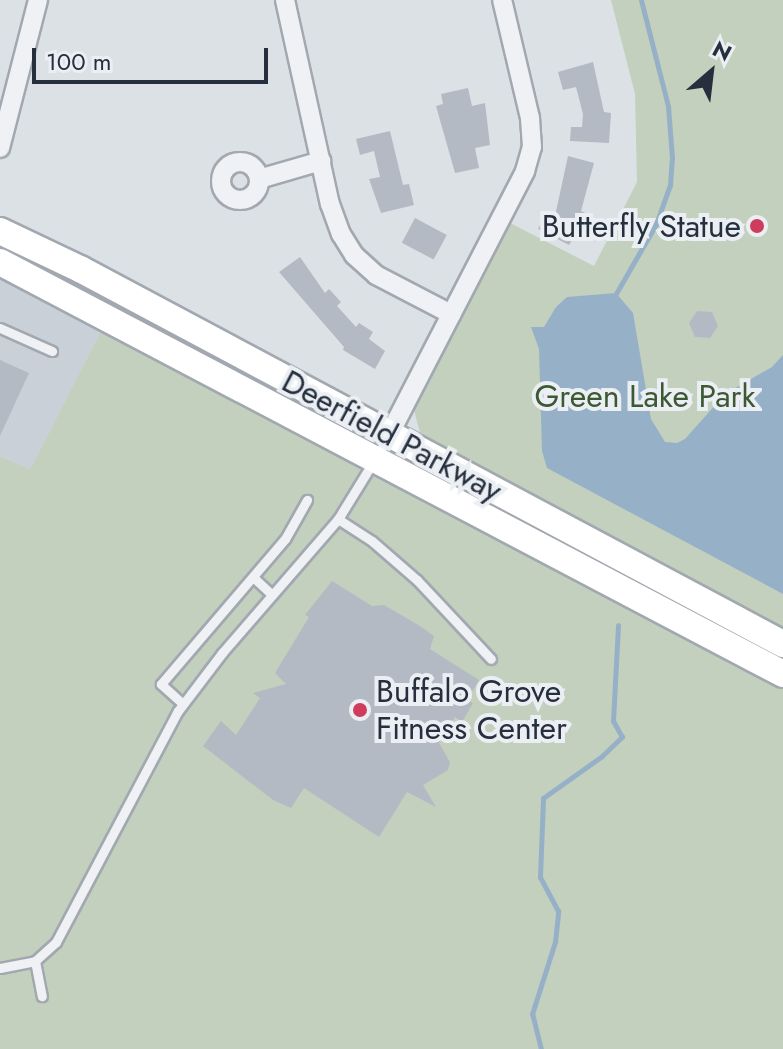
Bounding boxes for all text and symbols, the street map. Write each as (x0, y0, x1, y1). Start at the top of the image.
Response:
scale bar (36, 32, 272, 82)
north arrow (671, 32, 751, 112)
text: N (707, 33, 737, 69)
text: 100 m (46, 44, 112, 79)
place label: Butterfly Statue (542, 207, 741, 245)
marker: Butterfly Statue (748, 217, 766, 235)
street label: Deerfield Parkway (276, 362, 508, 510)
park label: Green Lake Park (534, 377, 756, 415)
place label: Buffalo Grove Fitness Center (376, 673, 567, 748)
marker: Buffalo Grove Fitness Center (351, 701, 369, 719)

